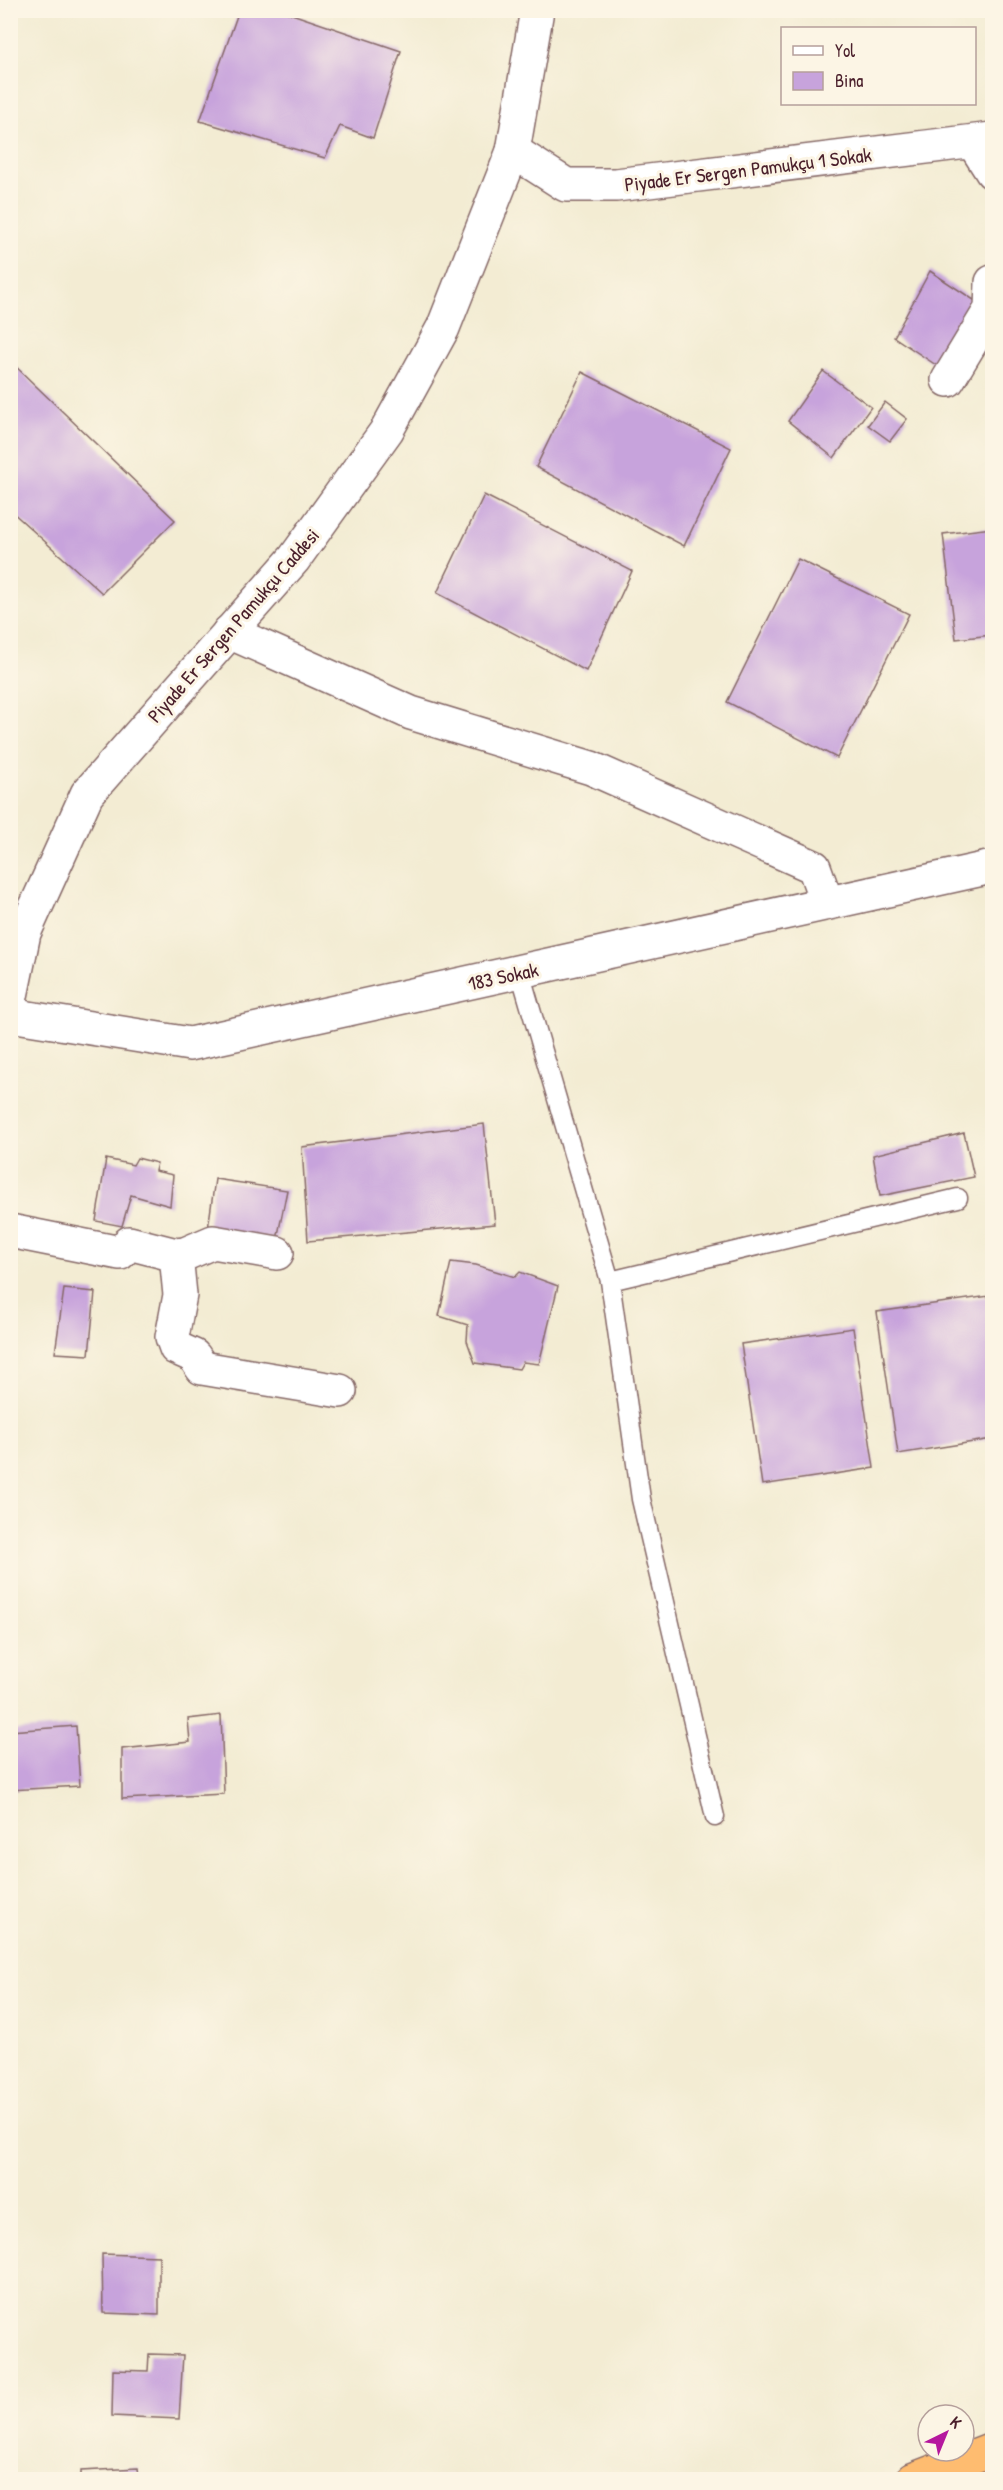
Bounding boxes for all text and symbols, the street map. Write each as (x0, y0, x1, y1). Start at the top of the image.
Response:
legend (781, 27, 976, 105)
text: Yol (835, 38, 855, 63)
text: Bina (835, 68, 863, 93)
street label: Piyade Er Sergen Pamukçu 1 Sokak (623, 140, 873, 198)
street label: Piyade Er Sergen Pamukçu Caddesi (141, 522, 325, 728)
street label: 183 Sokak (465, 955, 541, 997)
north arrow (916, 2403, 976, 2463)
text: K (946, 2411, 967, 2433)

